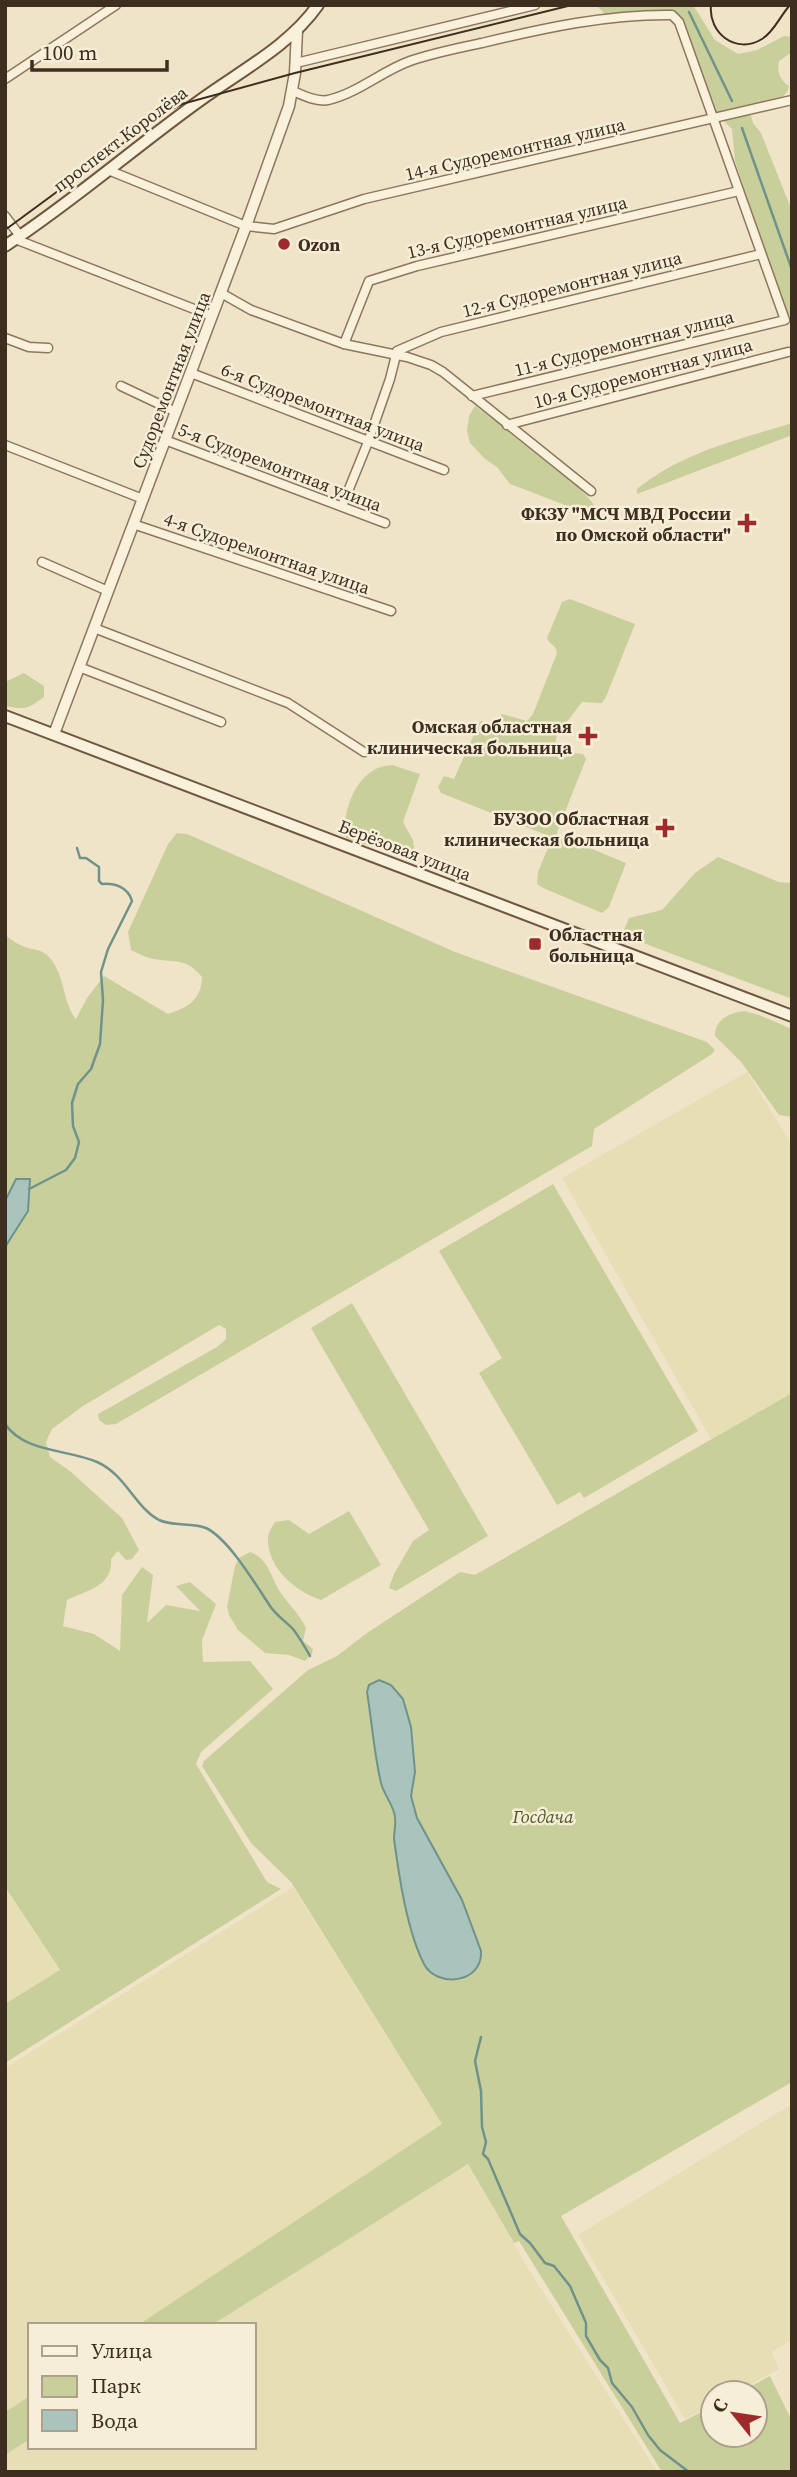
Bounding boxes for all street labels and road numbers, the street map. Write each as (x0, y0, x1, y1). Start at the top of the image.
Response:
street label: проспект Королёва (47, 80, 193, 198)
street label: 14-я Судоремонтная улица (402, 111, 628, 187)
street label: 13-я Судоремонтная улица (404, 189, 630, 265)
street label: 12-я Судоремонтная улица (460, 244, 685, 323)
street label: Судоремонтная улица (126, 287, 217, 472)
street label: 11-я Судоремонтная улица (512, 303, 737, 382)
street label: 10-я Судоремонтная улица (531, 332, 756, 414)
street label: 6-я Судоремонтная улица (218, 357, 429, 458)
street label: 5-я Судоремонтная улица (175, 417, 386, 518)
street label: 4-я Судоремонтная улица (161, 506, 374, 600)
street label: Берёзовая улица (335, 813, 476, 887)

